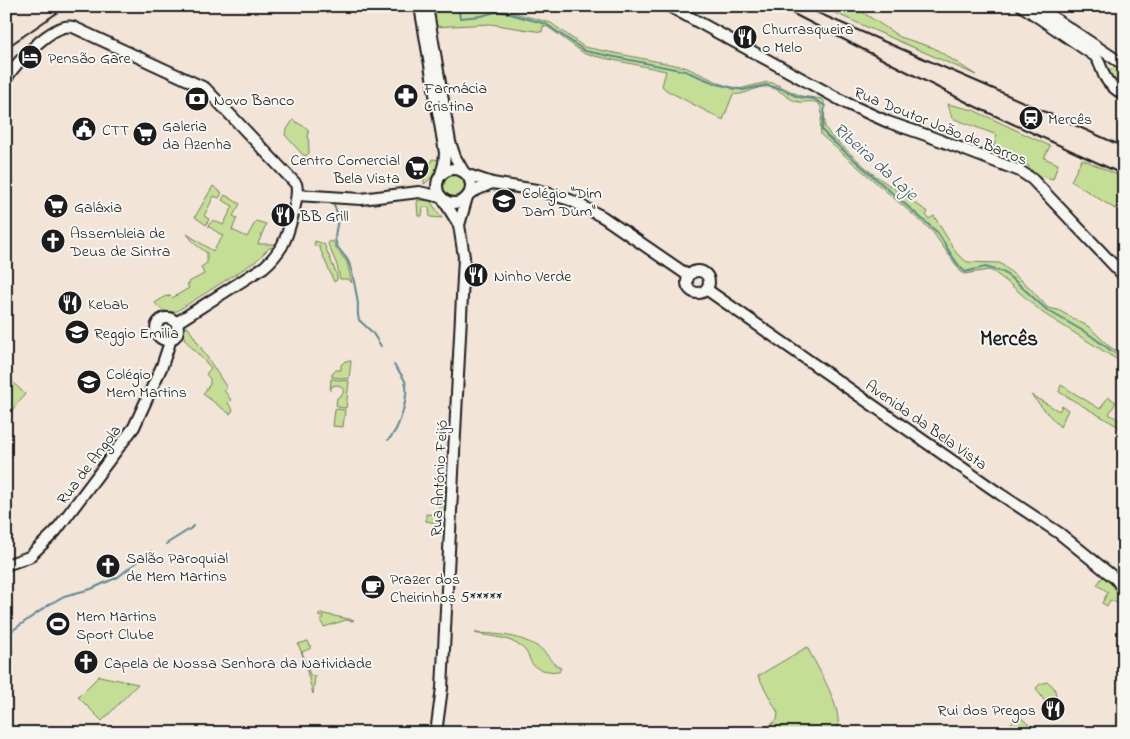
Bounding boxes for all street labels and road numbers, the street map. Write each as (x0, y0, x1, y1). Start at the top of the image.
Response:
street label: Rua Doutor João de Barros (850, 81, 1030, 173)
street label: Avenida da Bela Vista (860, 374, 992, 477)
street label: Rua António Feijó (425, 419, 455, 537)
street label: Rua de Angola (51, 420, 128, 510)

